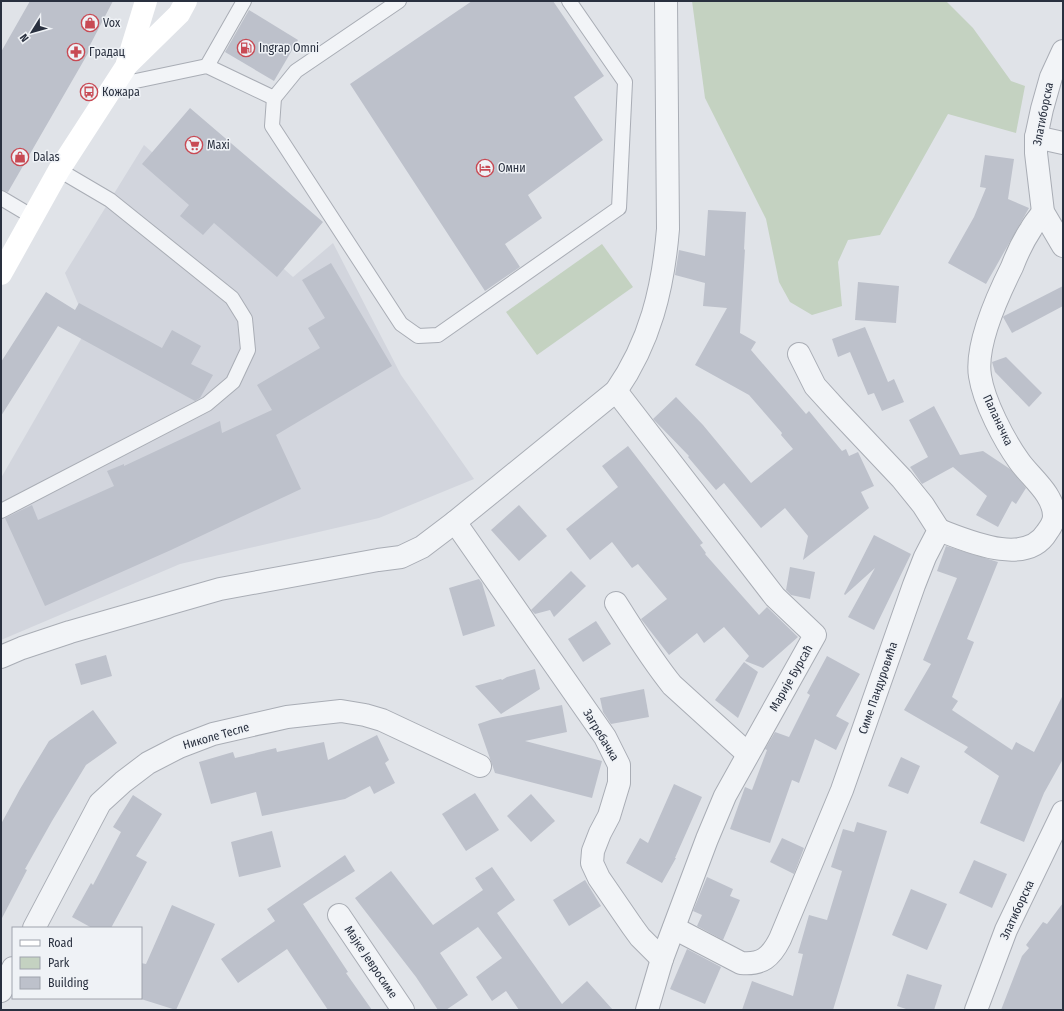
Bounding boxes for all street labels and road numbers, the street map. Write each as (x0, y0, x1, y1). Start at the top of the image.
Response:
street label: Златиборска (1030, 81, 1056, 147)
street label: Паланачка (980, 392, 1016, 448)
street label: Симе Пандуровића (856, 640, 900, 736)
street label: Марије Бурсаћ (766, 642, 816, 714)
street label: Загребачка (580, 707, 622, 763)
street label: Николе Тесле (181, 720, 251, 752)
street label: Златиборска (997, 878, 1037, 942)
street label: Мајке Јевросиме (342, 923, 400, 1001)

